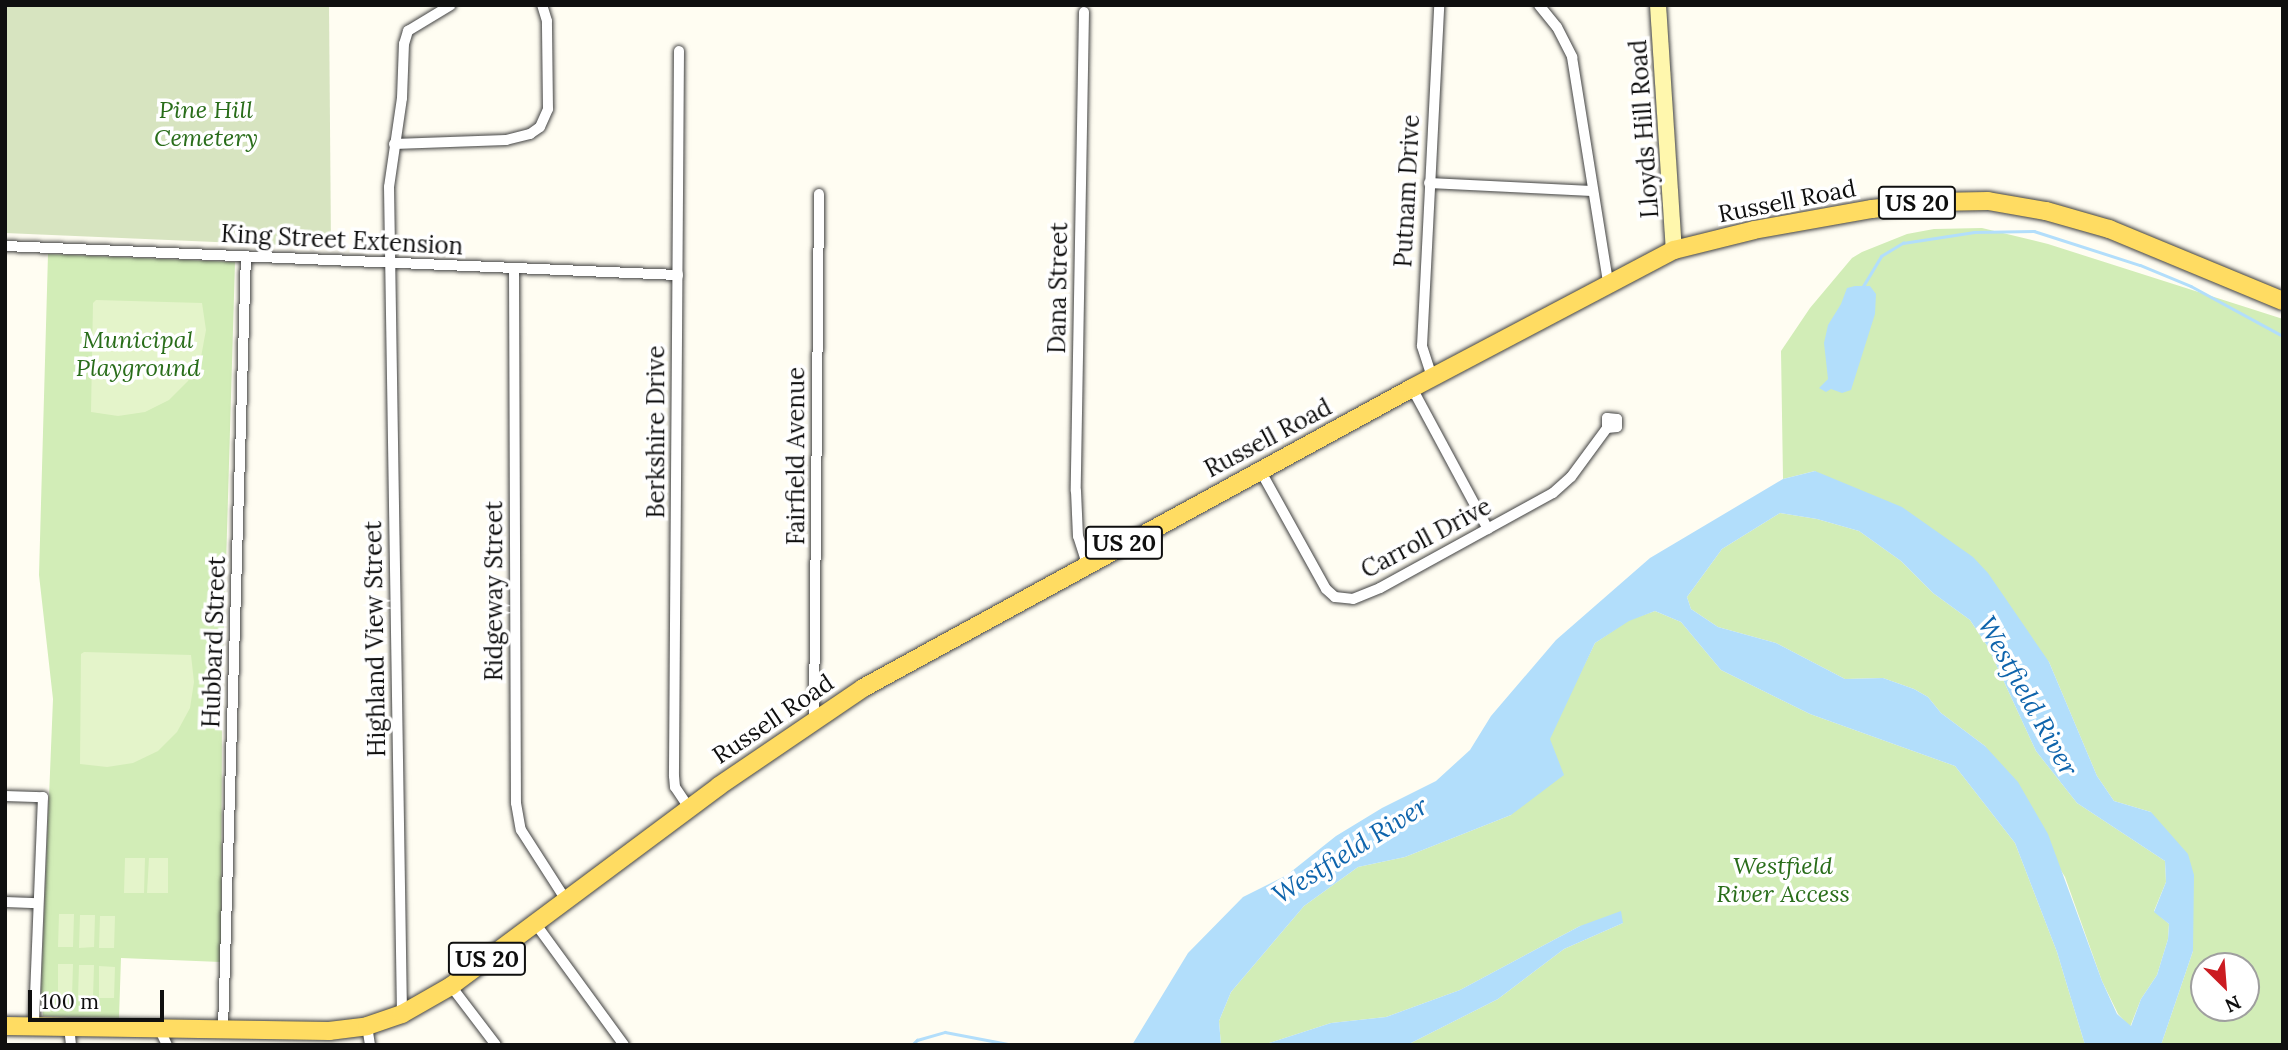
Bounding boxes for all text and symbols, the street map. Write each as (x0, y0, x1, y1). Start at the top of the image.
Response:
street label: Lloyds Hill Road (1623, 39, 1665, 219)
park label: Pine Hill Cemetery (154, 96, 258, 152)
street label: Putnam Drive (1389, 114, 1425, 268)
street label: Russell Road (1716, 174, 1858, 228)
road number: US 20 (1877, 184, 1957, 222)
street label: King Street Extension (220, 219, 464, 261)
street label: Dana Street (1042, 222, 1074, 354)
park label: Municipal Playground (76, 326, 200, 382)
street label: Berkshire Drive (642, 346, 670, 518)
street label: Fairfield Avenue (782, 367, 810, 545)
street label: Russell Road (1200, 392, 1336, 484)
street label: Carroll Drive (1356, 492, 1496, 584)
street label: Ridgeway Street (480, 501, 508, 681)
street label: Highland View Street (359, 521, 391, 757)
road number: US 20 (1084, 524, 1164, 562)
street label: Hubbard Street (197, 556, 231, 728)
water label: Westfield River (1971, 611, 2085, 781)
street label: Russell Road (707, 668, 839, 770)
water label: Westfield River (1266, 790, 1434, 910)
park label: Westfield River Access (1716, 852, 1850, 908)
road number: US 20 (447, 940, 527, 978)
north arrow (2190, 952, 2260, 1022)
scale bar (32, 976, 168, 1020)
text: 100 m (41, 988, 99, 1015)
text: N (2221, 990, 2245, 1018)

